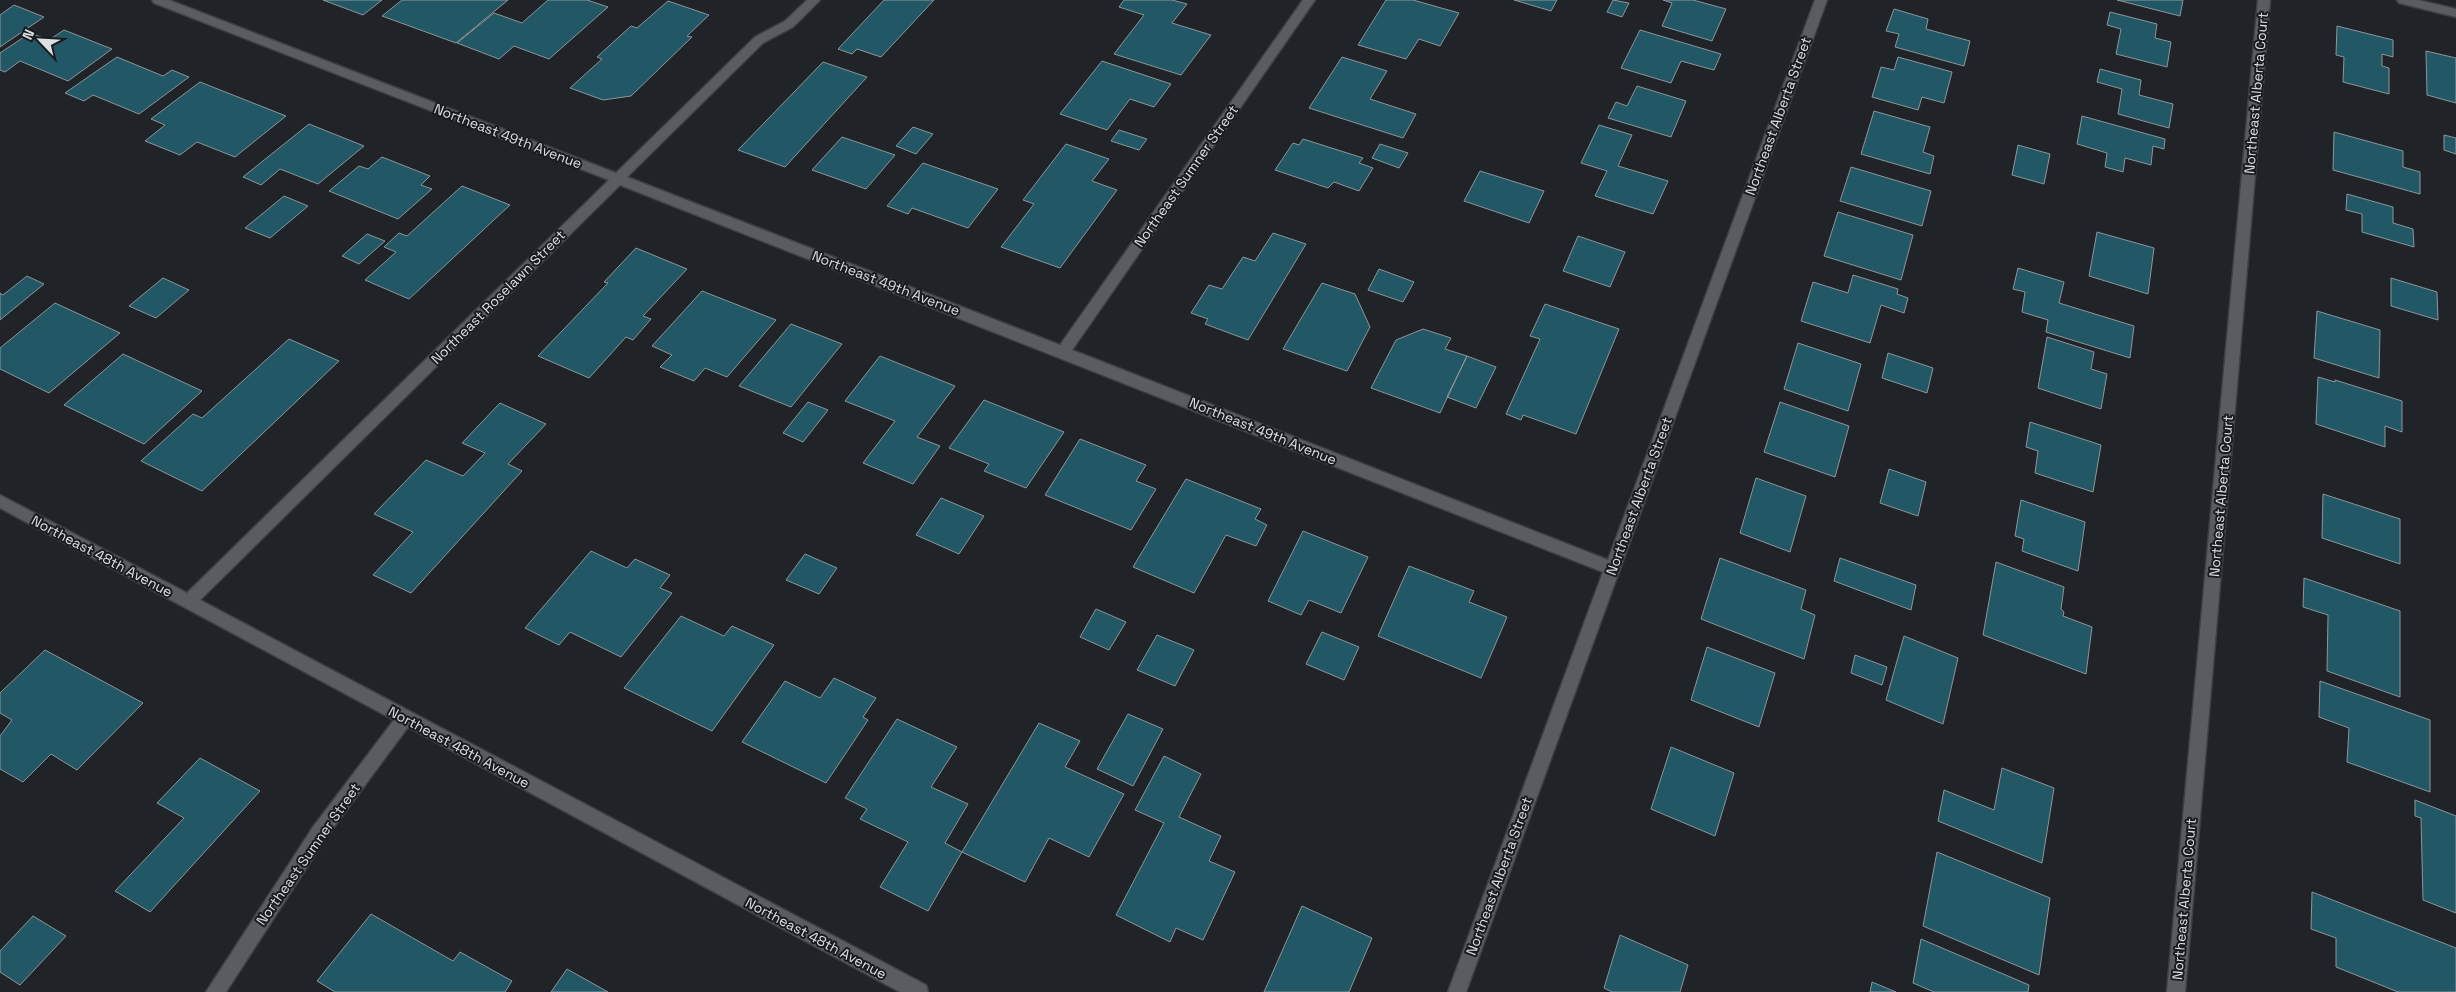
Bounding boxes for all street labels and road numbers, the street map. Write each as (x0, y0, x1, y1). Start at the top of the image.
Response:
street label: Northeast Alberta Court (2240, 11, 2272, 175)
street label: Northeast Alberta Street (1741, 34, 1815, 198)
street label: Northeast 49th Avenue (431, 99, 585, 173)
street label: Northeast Sumner Street (1130, 101, 1242, 251)
street label: Northeast Roselawn Street (427, 226, 569, 368)
street label: Northeast 49th Avenue (809, 246, 963, 320)
street label: Northeast 49th Avenue (1187, 393, 1339, 469)
street label: Northeast Alberta Street (1602, 414, 1676, 578)
street label: Northeast Alberta Court (2205, 414, 2237, 578)
street label: Northeast 48th Avenue (28, 511, 176, 601)
street label: Northeast 48th Avenue (385, 702, 533, 792)
street label: Northeast Sumner Street (252, 779, 364, 929)
street label: Northeast Alberta Street (1462, 794, 1536, 958)
street label: Northeast Alberta Court (2168, 817, 2200, 981)
street label: Northeast 48th Avenue (742, 893, 890, 983)

